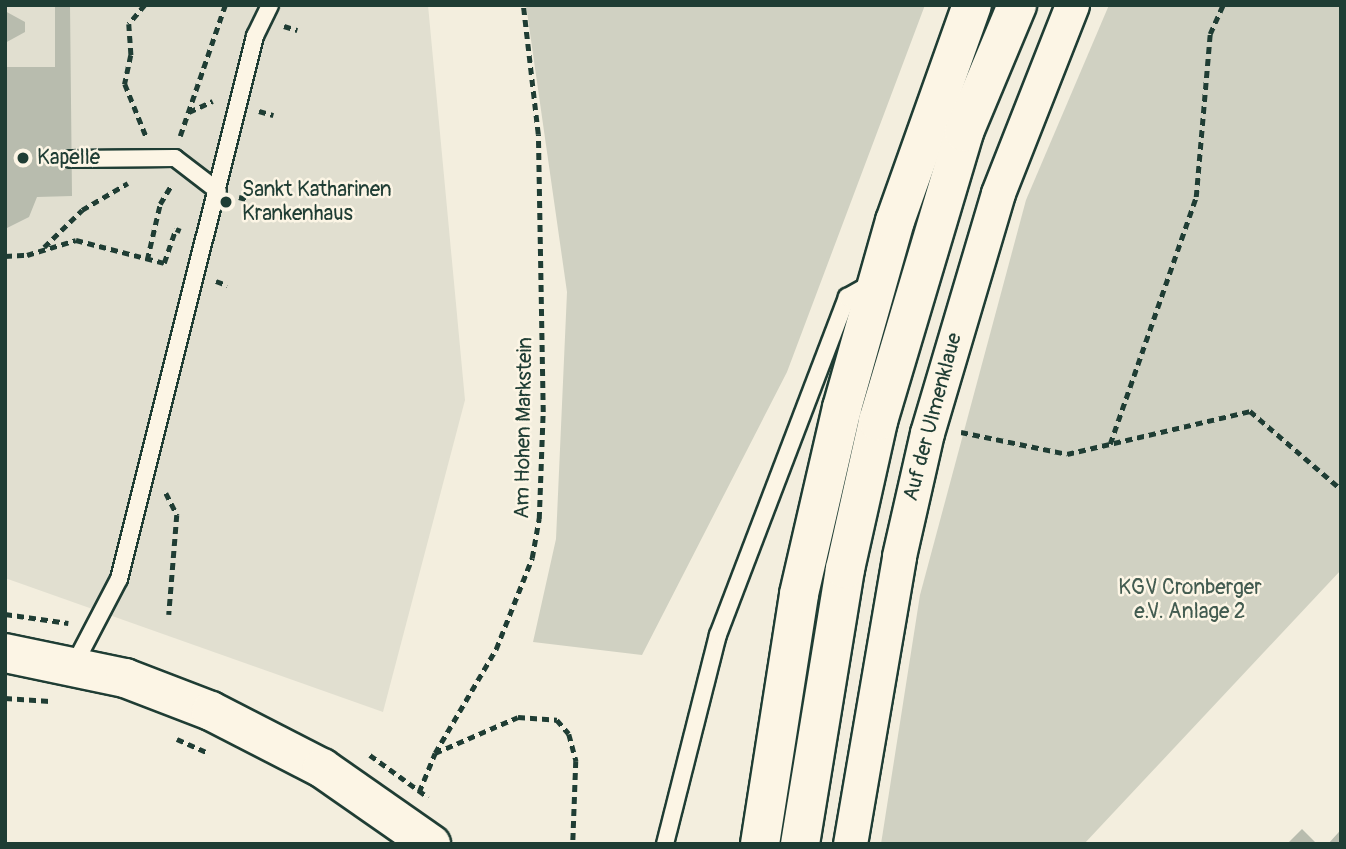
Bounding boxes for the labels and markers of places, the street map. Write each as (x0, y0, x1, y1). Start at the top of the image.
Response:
place label: Kapelle (37, 145, 100, 171)
marker: Kapelle (15, 150, 31, 166)
place label: Sankt Katharinen Krankenhaus (242, 177, 392, 227)
marker: Sankt Katharinen Krankenhaus (216, 192, 236, 212)

